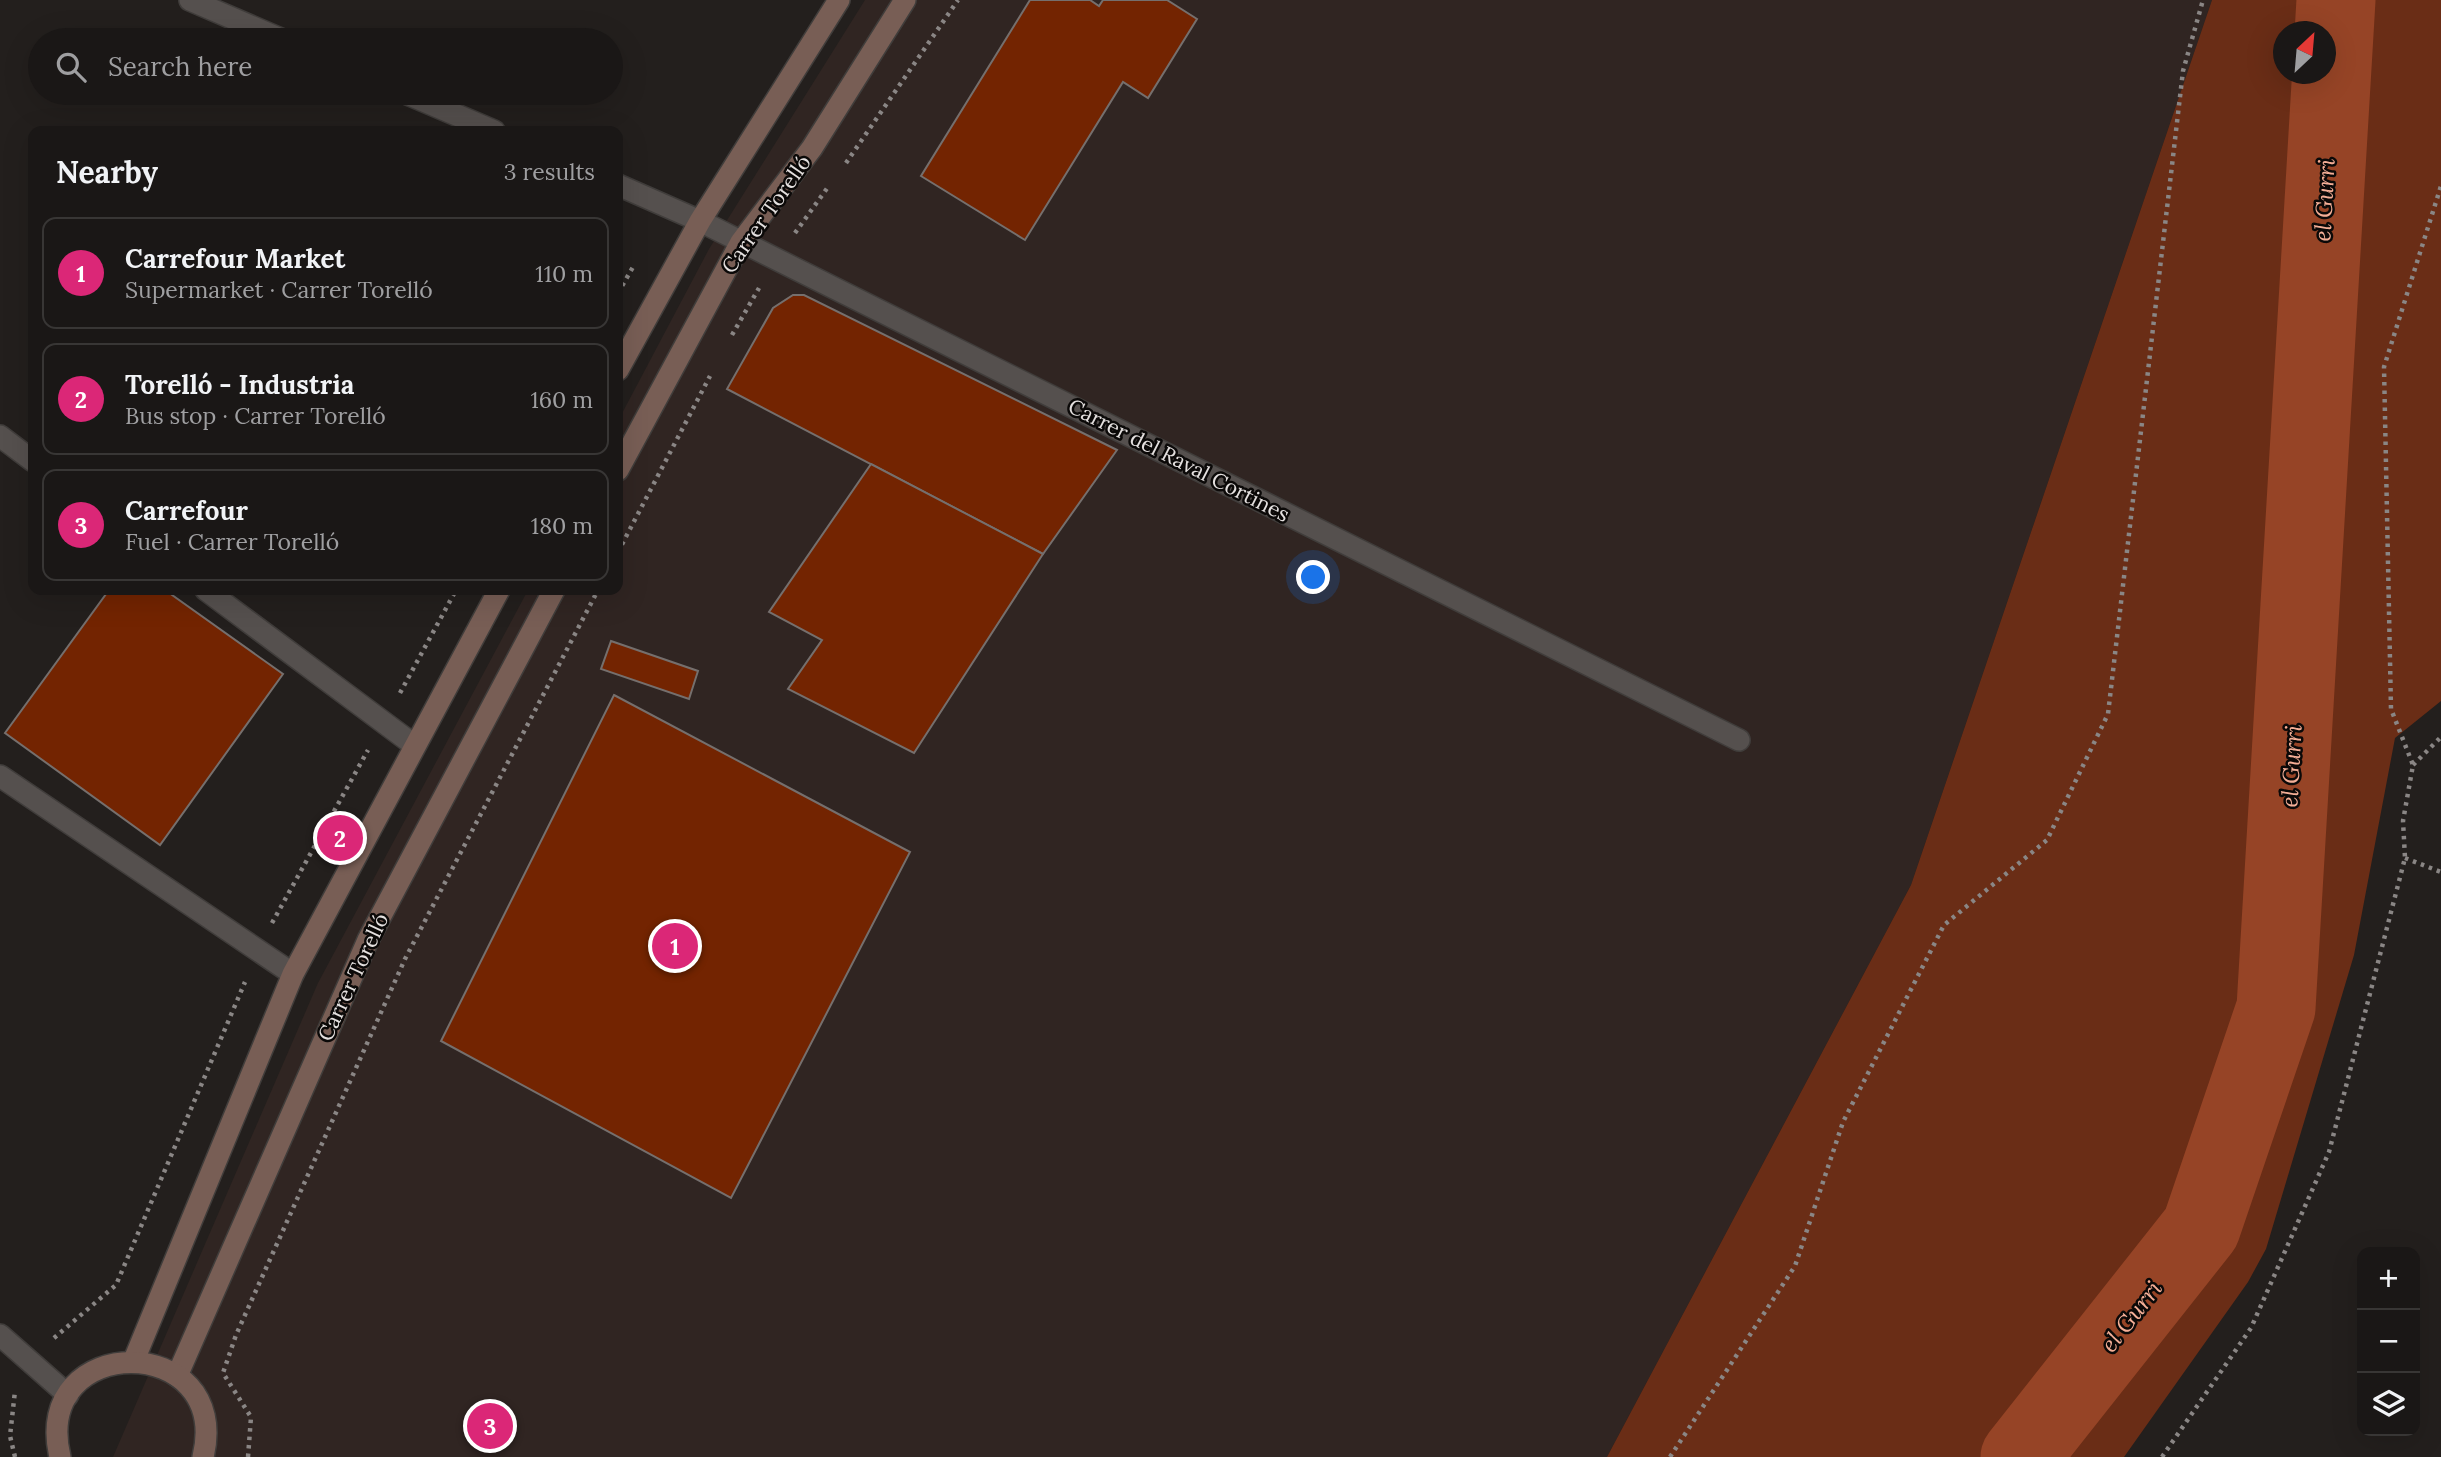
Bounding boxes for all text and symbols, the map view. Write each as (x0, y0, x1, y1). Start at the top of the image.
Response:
north arrow (2273, 21, 2336, 84)
search box (28, 28, 623, 105)
icon: search (52, 48, 90, 86)
text: Search here (108, 50, 252, 83)
street label: Carrer Torelló (715, 150, 817, 278)
text: Nearby (56, 153, 158, 191)
text: 3 results (504, 157, 595, 186)
water label: el Gurri (2307, 157, 2341, 242)
text: Carrefour Market (125, 242, 345, 275)
text: 1 (76, 259, 86, 288)
text: 110 m (535, 259, 593, 288)
text: Supermarket · Carrer Torelló (125, 275, 433, 304)
text: Torelló - Industria (125, 368, 354, 401)
text: 2 (75, 385, 87, 414)
text: 160 m (530, 385, 593, 414)
street label: Carrer del Raval Cortines (1064, 392, 1294, 528)
text: Bus stop · Carrer Torelló (125, 401, 386, 430)
text: Carrefour (125, 494, 248, 527)
text: 3 (75, 511, 87, 540)
text: 180 m (531, 511, 593, 540)
text: Fuel · Carrer Torelló (125, 527, 339, 556)
your location (1296, 560, 1330, 594)
water label: el Gurri (2274, 723, 2308, 808)
pin: 2 (317, 812, 363, 864)
street label: Carrer Torelló (312, 909, 394, 1045)
pin: 1 (652, 920, 698, 972)
map controls (2357, 1247, 2420, 1436)
button: + (2357, 1247, 2420, 1310)
water label: el Gurri (2094, 1274, 2168, 1358)
button: − (2357, 1310, 2420, 1373)
button: layers (2357, 1373, 2420, 1436)
pin: 3 (467, 1400, 513, 1452)

